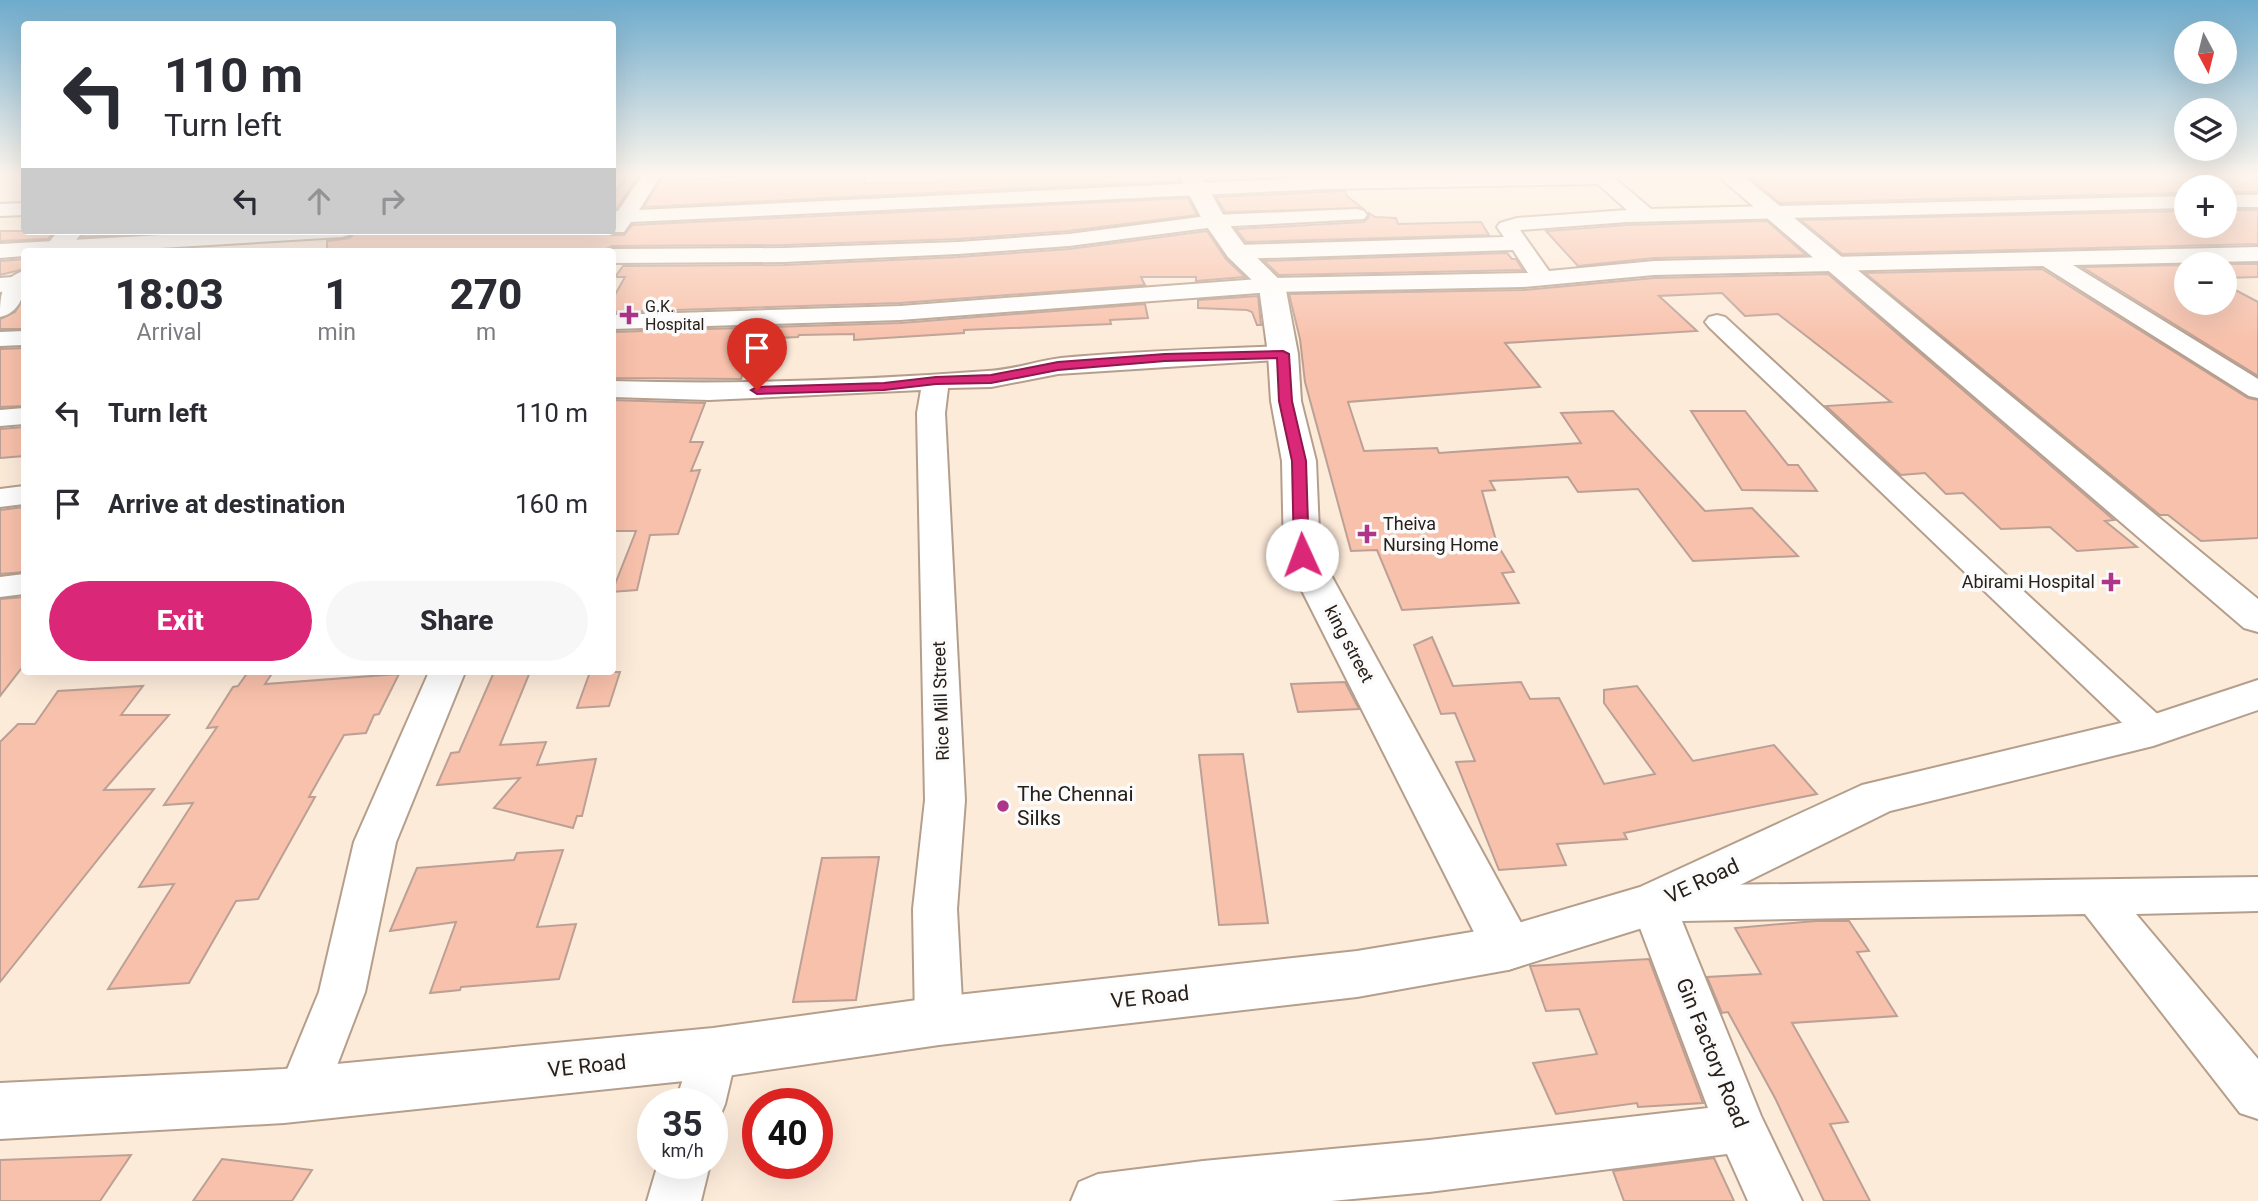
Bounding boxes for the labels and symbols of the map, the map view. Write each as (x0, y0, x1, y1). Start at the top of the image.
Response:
north arrow (2174, 21, 2236, 84)
place label: G.K. Hospital (645, 297, 705, 334)
marker: G.K. Hospital (619, 305, 639, 325)
pin (727, 318, 787, 390)
place label: Theiva Nursing Home (1383, 513, 1498, 555)
position arrow (1265, 518, 1339, 592)
marker: Theiva Nursing Home (1357, 524, 1377, 544)
place label: Abirami Hospital (1962, 571, 2095, 592)
marker: Abirami Hospital (2101, 572, 2121, 592)
street label: king street (1320, 602, 1379, 686)
street label: Rice Mill Street (928, 641, 953, 761)
place label: The Chennai Silks (1017, 782, 1134, 830)
marker: The Chennai Silks (995, 798, 1011, 814)
street label: VE Road (1661, 853, 1743, 909)
street label: Gin Factory Road (1671, 975, 1753, 1131)
street label: VE Road (1110, 981, 1190, 1013)
street label: VE Road (547, 1050, 627, 1082)
speed limit sign: 40 (742, 1088, 833, 1179)

